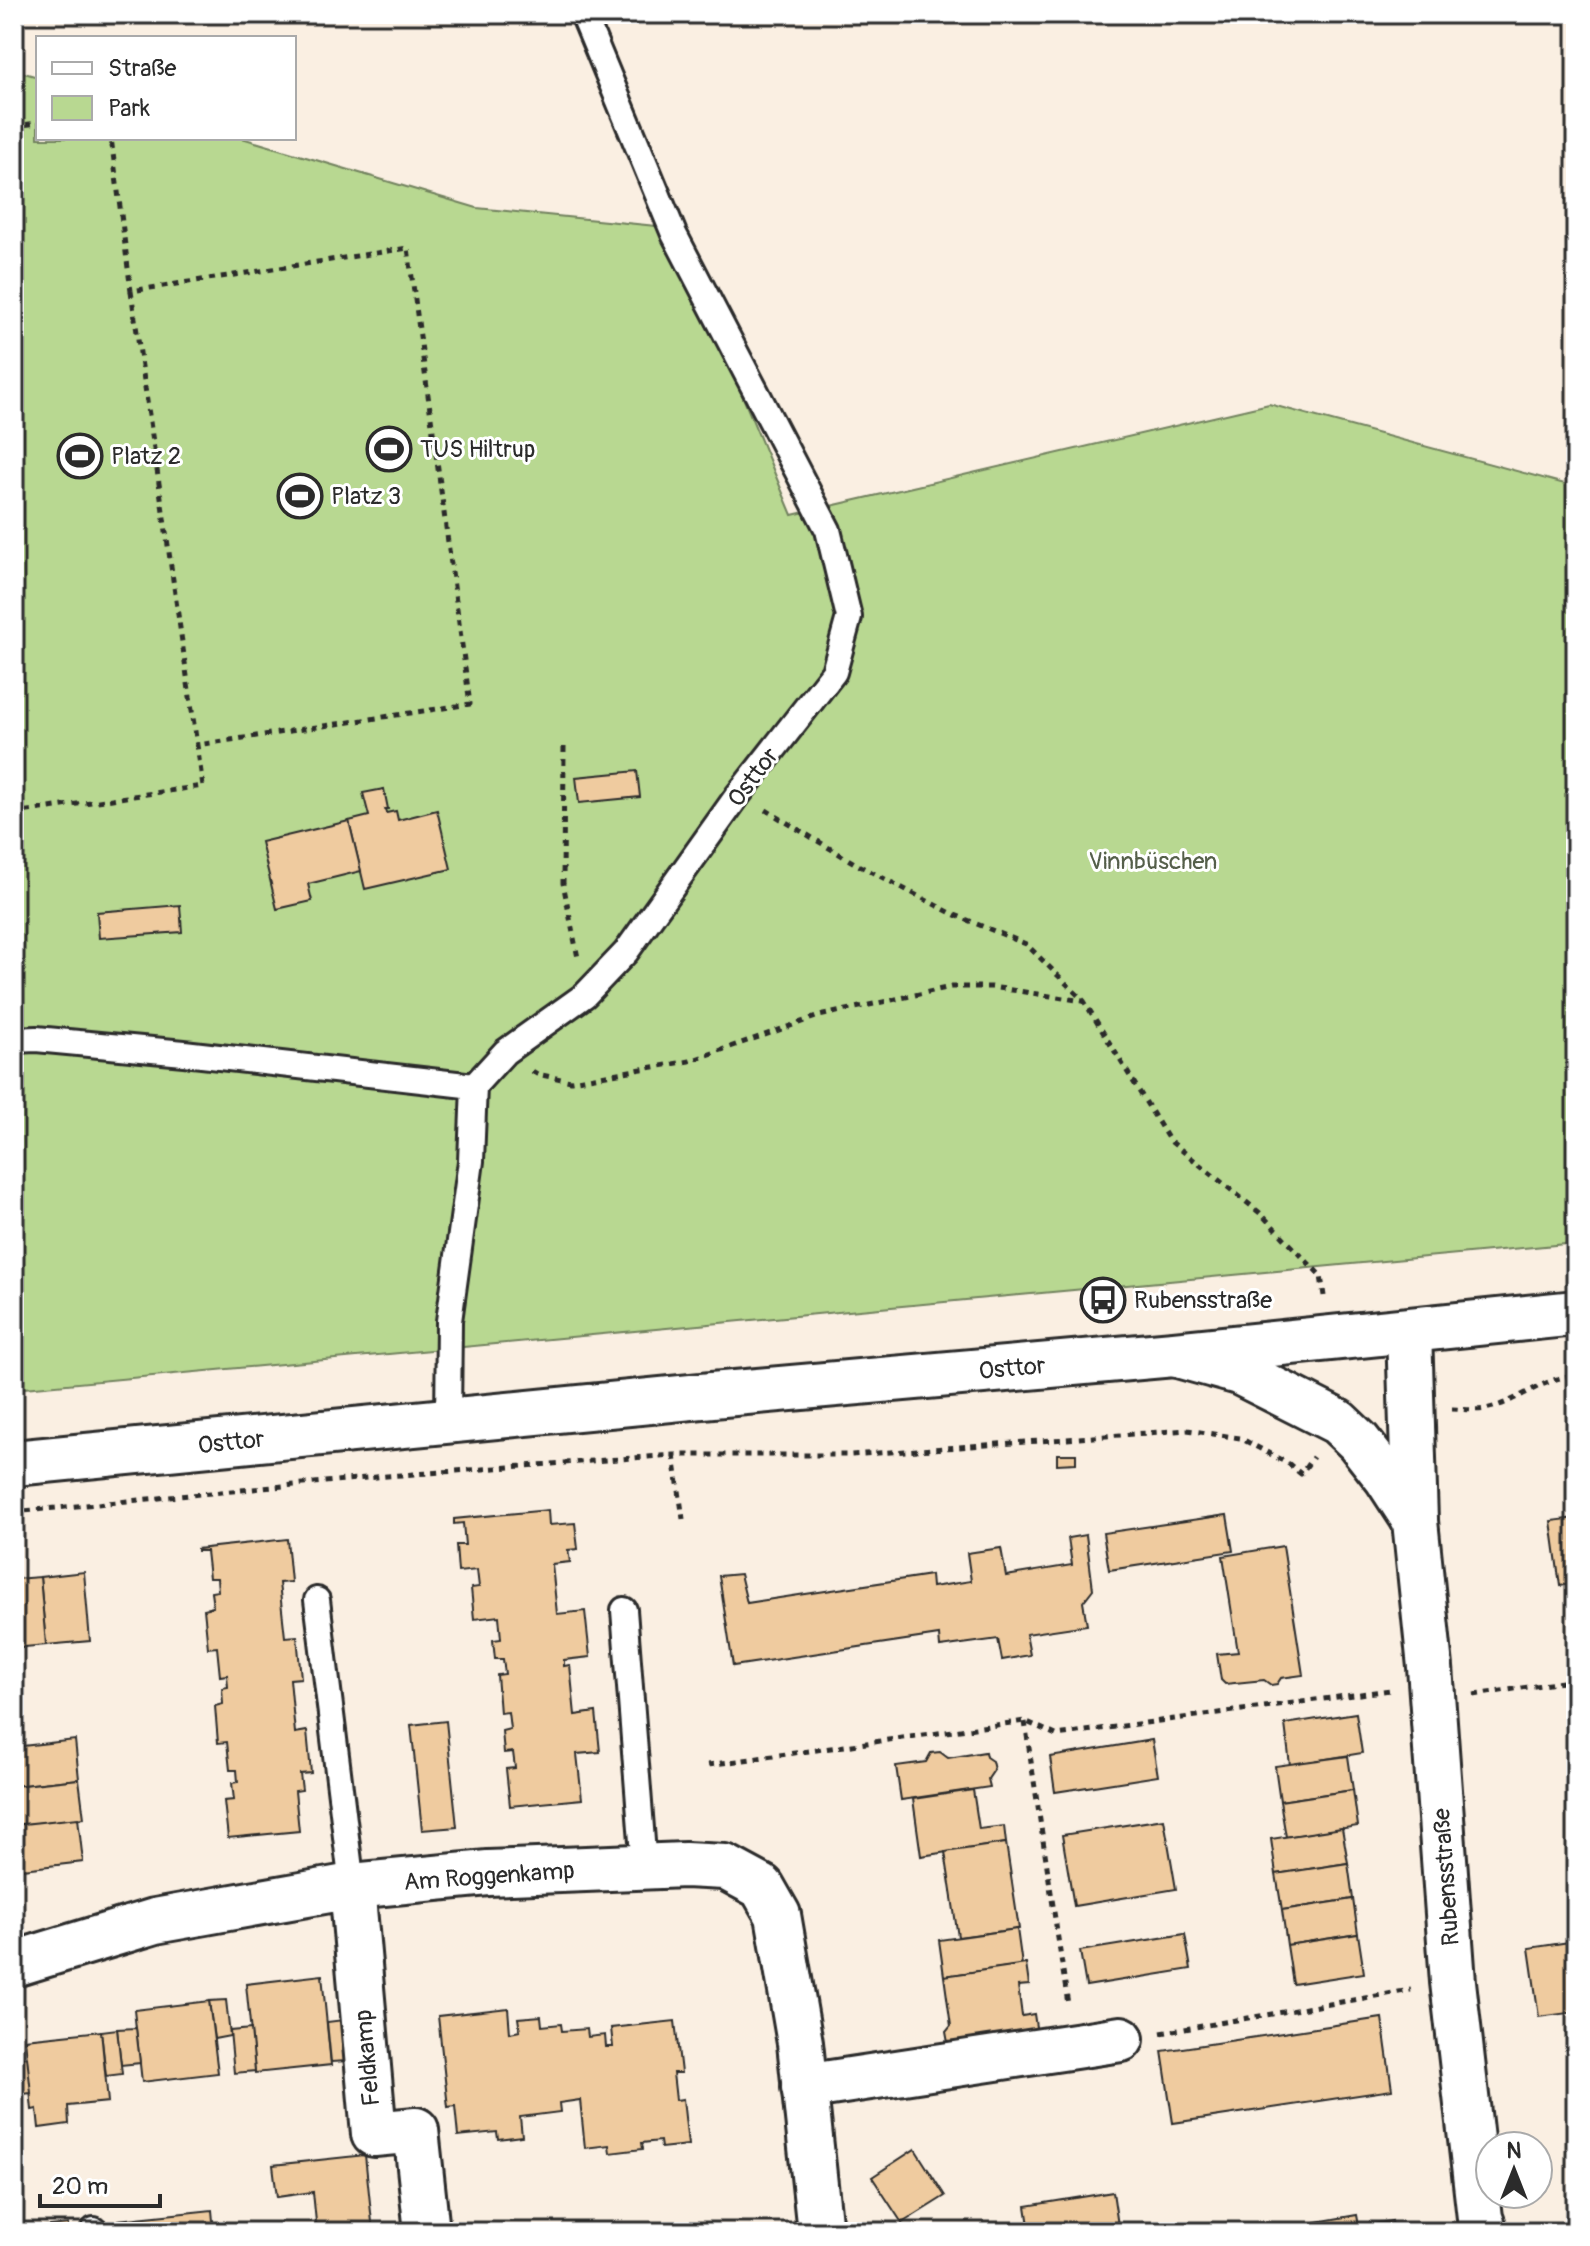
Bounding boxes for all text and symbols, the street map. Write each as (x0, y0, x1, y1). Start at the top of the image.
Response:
legend (36, 36, 296, 140)
text: Straße (108, 54, 176, 83)
text: Park (108, 94, 150, 123)
sports icon: TUS Hiltrup (365, 425, 413, 473)
sports icon: Platz 2 (56, 432, 104, 480)
place label: TUS Hiltrup (420, 435, 535, 464)
place label: Platz 2 (111, 442, 181, 471)
sports icon: Platz 3 (276, 472, 324, 520)
place label: Platz 3 (331, 482, 401, 511)
street label: Osttor (722, 742, 785, 813)
park label: Vinnbüschen (1089, 847, 1217, 876)
bus stop icon: Rubensstraße (1079, 1276, 1127, 1324)
place label: Rubensstraße (1134, 1286, 1272, 1315)
street label: Osttor (978, 1351, 1047, 1386)
street label: Osttor (196, 1425, 266, 1460)
street label: Rubensstraße (1427, 1807, 1466, 1947)
street label: Am Roggenkamp (403, 1856, 575, 1897)
street label: Feldkamp (349, 2008, 386, 2107)
north arrow (1474, 2130, 1554, 2210)
text: N (1507, 2137, 1522, 2165)
scale bar (40, 2158, 160, 2208)
text: 20 m (52, 2172, 108, 2201)

